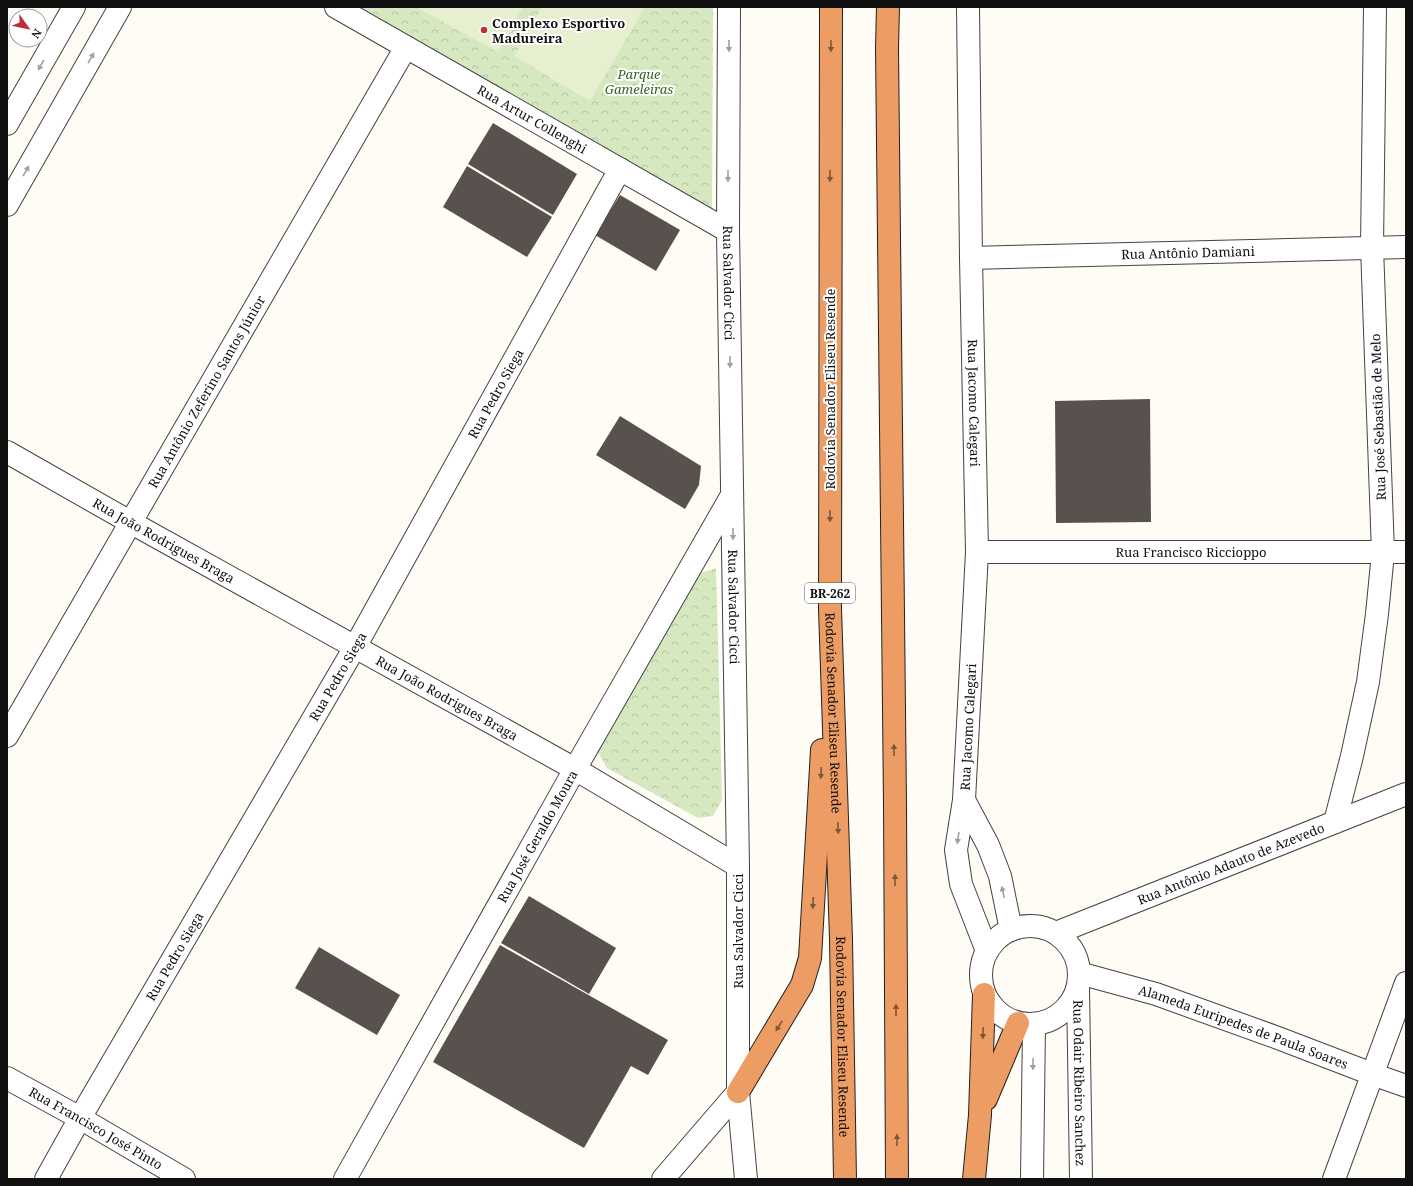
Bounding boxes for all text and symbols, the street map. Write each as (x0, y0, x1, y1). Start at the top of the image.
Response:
north arrow (8, 8, 48, 48)
place label: Complexo Esportivo Madureira (492, 14, 625, 47)
marker: Complexo Esportivo Madureira (479, 25, 489, 35)
text: N (28, 26, 45, 42)
one-way arrow (726, 40, 732, 53)
one-way arrow (828, 40, 834, 53)
one-way arrow (87, 53, 94, 64)
one-way arrow (37, 59, 44, 71)
park label: Parque Gameleiras (605, 65, 673, 98)
street label: Rua Artur Collenghi (474, 81, 590, 158)
one-way arrow (23, 165, 30, 177)
one-way arrow (725, 170, 732, 182)
one-way arrow (827, 170, 833, 183)
street label: Rua Salvador Cicci (719, 225, 739, 341)
street label: Rua Antônio Damiani (1121, 242, 1255, 263)
street label: Rodovia Senador Eliseu Resende (821, 288, 839, 489)
street label: Rua Antônio Zeferino Santos Júnior (144, 292, 269, 491)
street label: Rua José Sebastião de Melo (1366, 333, 1390, 501)
street label: Rua Jacomo Calegari (964, 339, 984, 467)
street label: Rua Pedro Siega (463, 346, 528, 442)
one-way arrow (727, 356, 733, 369)
street label: Rua João Rodrigues Braga (90, 494, 238, 587)
one-way arrow (827, 510, 833, 523)
one-way arrow (730, 528, 736, 541)
street label: Rua Francisco Riccioppo (1115, 543, 1267, 561)
street label: Rua Salvador Cicci (724, 549, 744, 665)
road number: BR-262 (805, 583, 855, 603)
street label: Rodovia Senador Eliseu Resende (821, 612, 846, 814)
street label: Rua Pedro Siega (305, 629, 370, 724)
street label: Rua João Rodrigues Braga (373, 651, 521, 745)
street label: Rua Jacomo Calegari (956, 663, 980, 791)
one-way arrow (891, 743, 897, 756)
street label: Rua José Geraldo Moura (493, 767, 582, 906)
one-way arrow (817, 767, 824, 779)
street label: Rua Antônio Adauto de Azevedo (1135, 818, 1327, 909)
one-way arrow (834, 822, 841, 834)
one-way arrow (955, 832, 961, 844)
one-way arrow (892, 873, 898, 886)
street label: Rua Salvador Cicci (729, 874, 747, 988)
one-way arrow (999, 886, 1005, 898)
one-way arrow (810, 897, 817, 909)
street label: Rua Pedro Siega (141, 909, 207, 1004)
street label: Rodovia Senador Eliseu Resende (832, 936, 853, 1138)
street label: Alameda Euripedes de Paula Soares (1137, 981, 1351, 1073)
street label: Rua Odair Ribeiro Sanchez (1069, 1000, 1090, 1166)
one-way arrow (893, 1003, 899, 1016)
one-way arrow (775, 1020, 783, 1031)
one-way arrow (979, 1027, 986, 1039)
one-way arrow (1030, 1058, 1036, 1071)
street label: Rua Francisco José Pinto (26, 1083, 166, 1174)
one-way arrow (894, 1133, 900, 1146)

